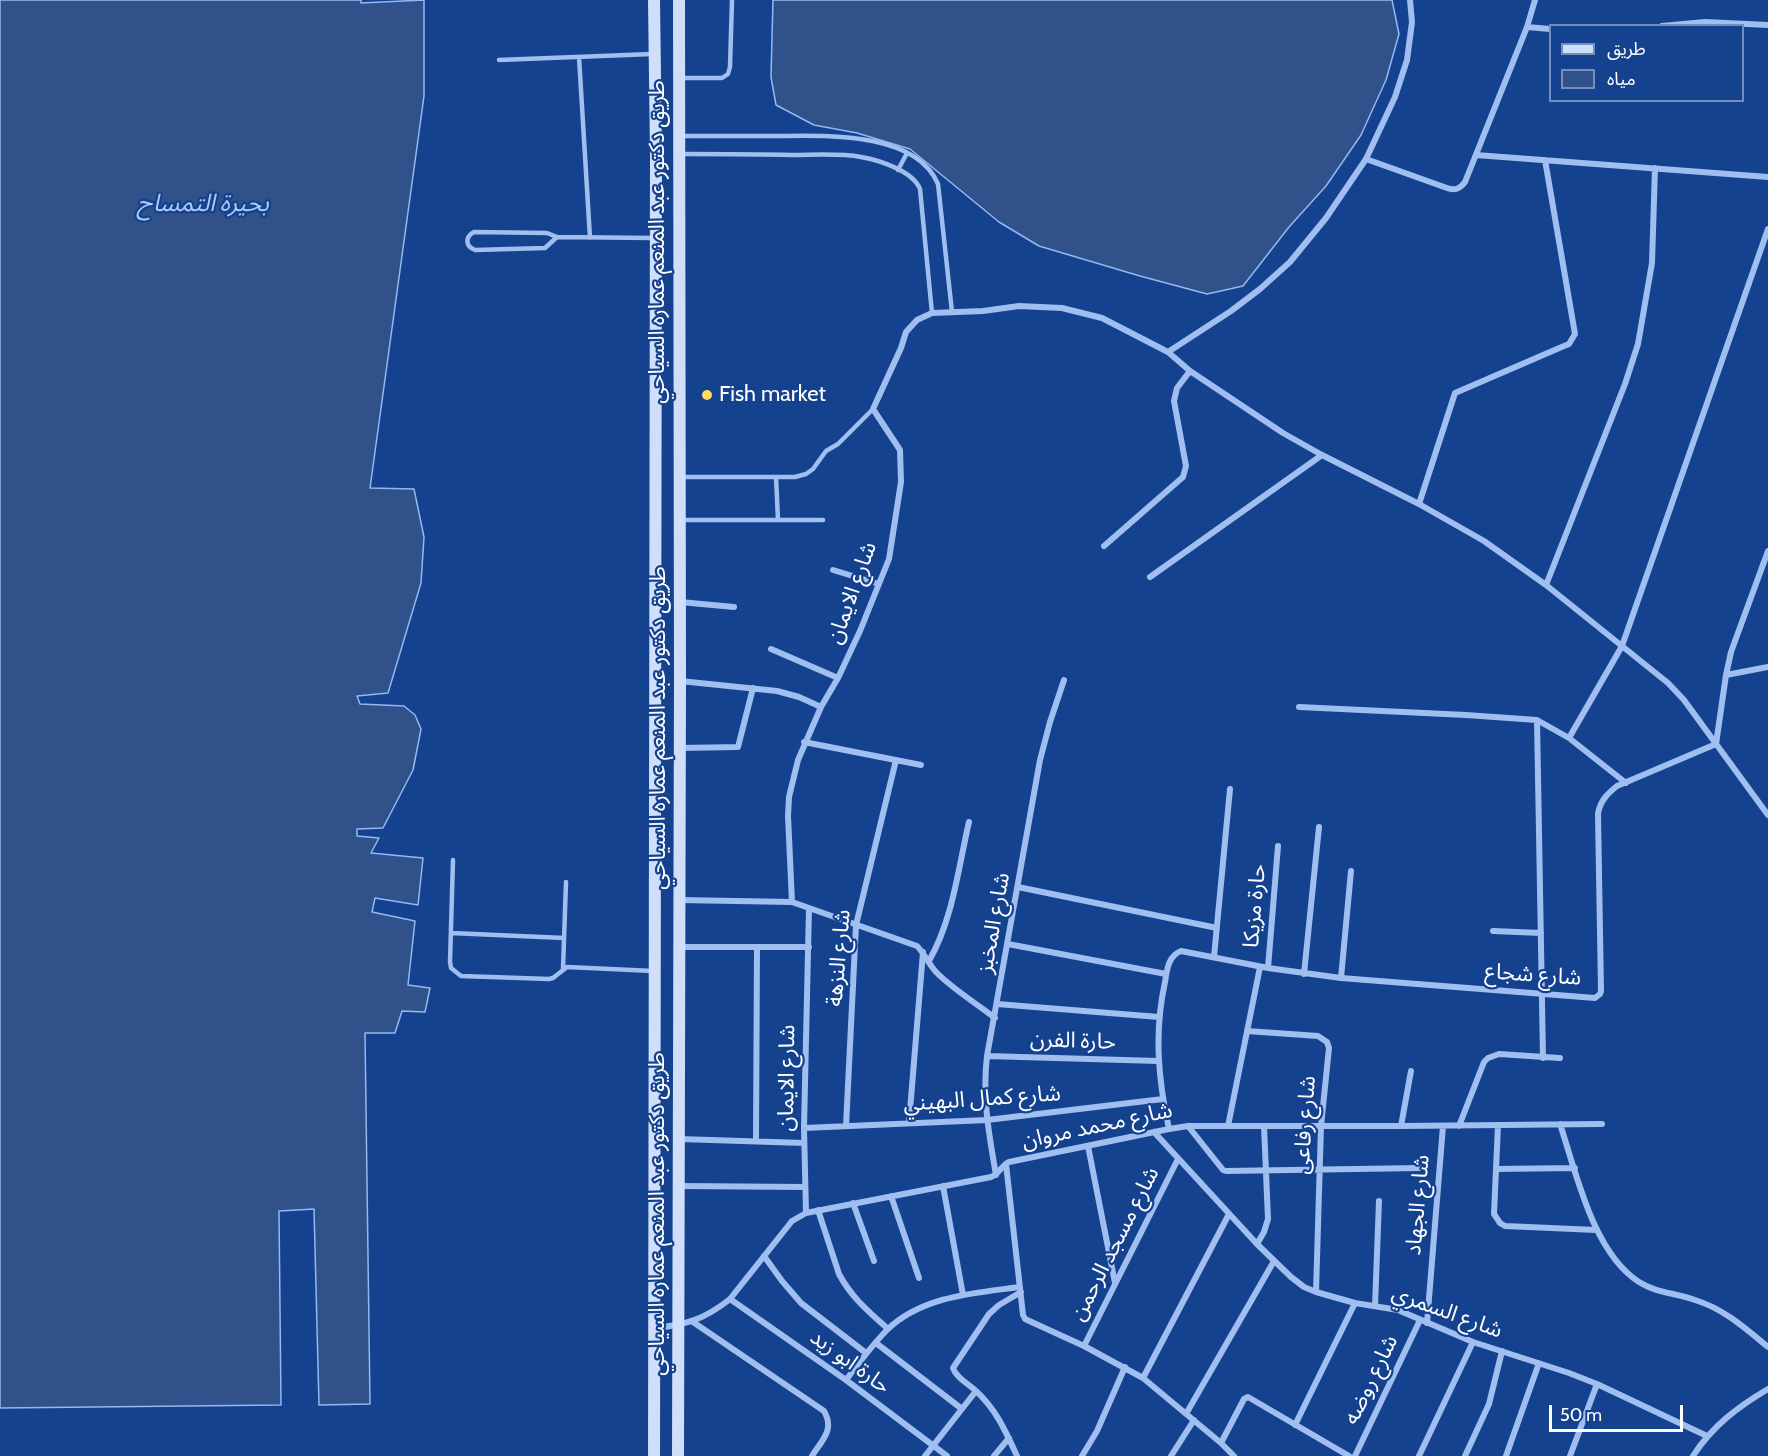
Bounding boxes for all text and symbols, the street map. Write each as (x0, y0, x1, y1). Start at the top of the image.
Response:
legend (1549, 24, 1744, 102)
text: طريق (1607, 38, 1646, 60)
text: مياه (1607, 68, 1636, 90)
street label: طريق دكتور عبد المنعم عماره السياحي (645, 80, 671, 404)
water label: بحيرة التمساح (137, 190, 269, 218)
place label: Fish market (719, 382, 826, 408)
marker: Fish market (700, 388, 714, 402)
street label: شارع الايمان (821, 538, 883, 648)
street label: طريق دكتور عبد المنعم عماره السياحي (646, 566, 672, 890)
street label: حارة مزيكا (1238, 863, 1272, 949)
street label: شارع المخبز (972, 871, 1016, 975)
street label: شارع النزهة (822, 908, 856, 1008)
street label: شارع شجاع (1484, 958, 1582, 992)
street label: شارع الايمان (773, 1024, 801, 1132)
street label: حارة الفرن (1030, 1026, 1116, 1056)
street label: طريق دكتور عبد المنعم عماره السياحي (645, 1052, 671, 1376)
street label: شارع رفاعى (1288, 1075, 1322, 1175)
street label: شارع كمال البهيني (902, 1080, 1062, 1118)
street label: شارع محمد مروان (1019, 1097, 1175, 1155)
street label: شارع الجهاد (1400, 1154, 1436, 1256)
street label: شارع مسجد الرحمن (1065, 1163, 1165, 1325)
street label: شارع السمري (1388, 1280, 1506, 1344)
street label: حارة ابو زيد (805, 1324, 895, 1400)
street label: شارع روضه (1338, 1331, 1404, 1429)
scale bar (1552, 1393, 1686, 1431)
text: 50 m (1560, 1404, 1602, 1426)

